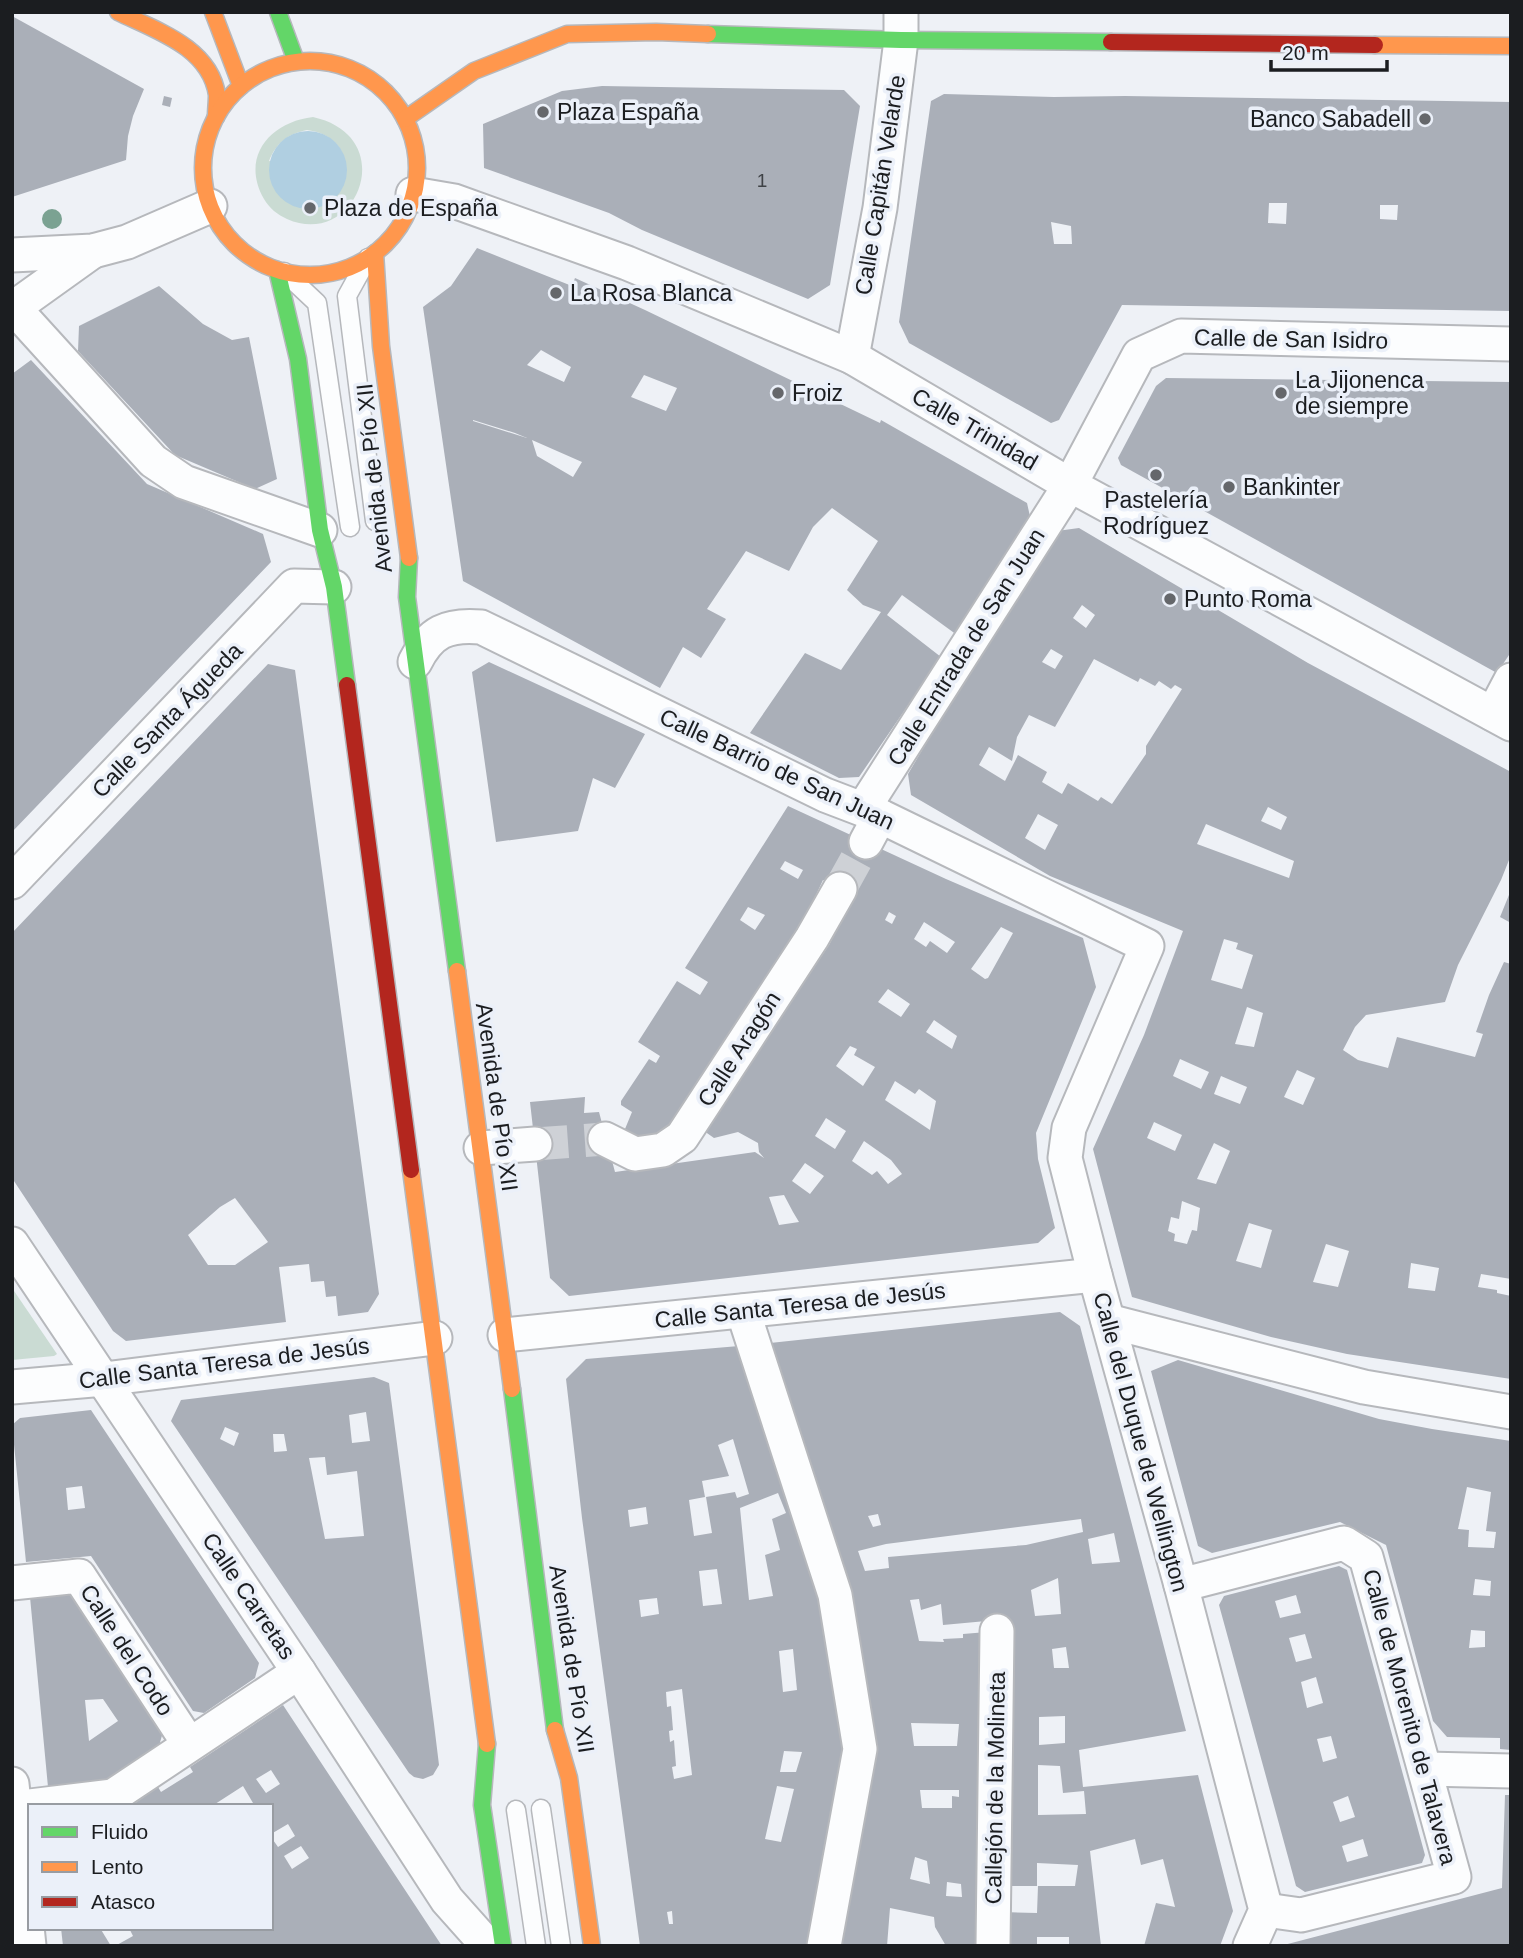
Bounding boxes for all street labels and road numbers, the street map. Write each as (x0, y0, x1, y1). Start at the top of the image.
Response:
street label: Calle Capitán Velarde (850, 73, 910, 297)
street label: Calle de San Isidro (1194, 324, 1388, 354)
street label: Avenida de Pío XII (351, 382, 397, 574)
street label: Calle Trinidad (908, 383, 1042, 475)
street label: Calle Entrada de San Juan (882, 524, 1050, 770)
street label: Calle Santa Águeda (87, 637, 248, 803)
street label: Calle Barrio de San Juan (656, 703, 898, 835)
street label: Calle Aragón (692, 987, 786, 1111)
street label: Avenida de Pío XII (471, 1001, 523, 1193)
street label: Calle Santa Teresa de Jesús (653, 1277, 947, 1333)
street label: Calle del Duque de Wellington (1088, 1289, 1194, 1595)
street label: Calle Santa Teresa de Jesús (77, 1332, 371, 1394)
street label: Calle Carretas (197, 1528, 301, 1664)
street label: Avenida de Pío XII (544, 1563, 600, 1755)
street label: Calle de Morenito de Talavera (1358, 1566, 1462, 1868)
street label: Calle del Codo (75, 1580, 179, 1720)
street label: Callejón de la Molineta (980, 1671, 1010, 1905)

